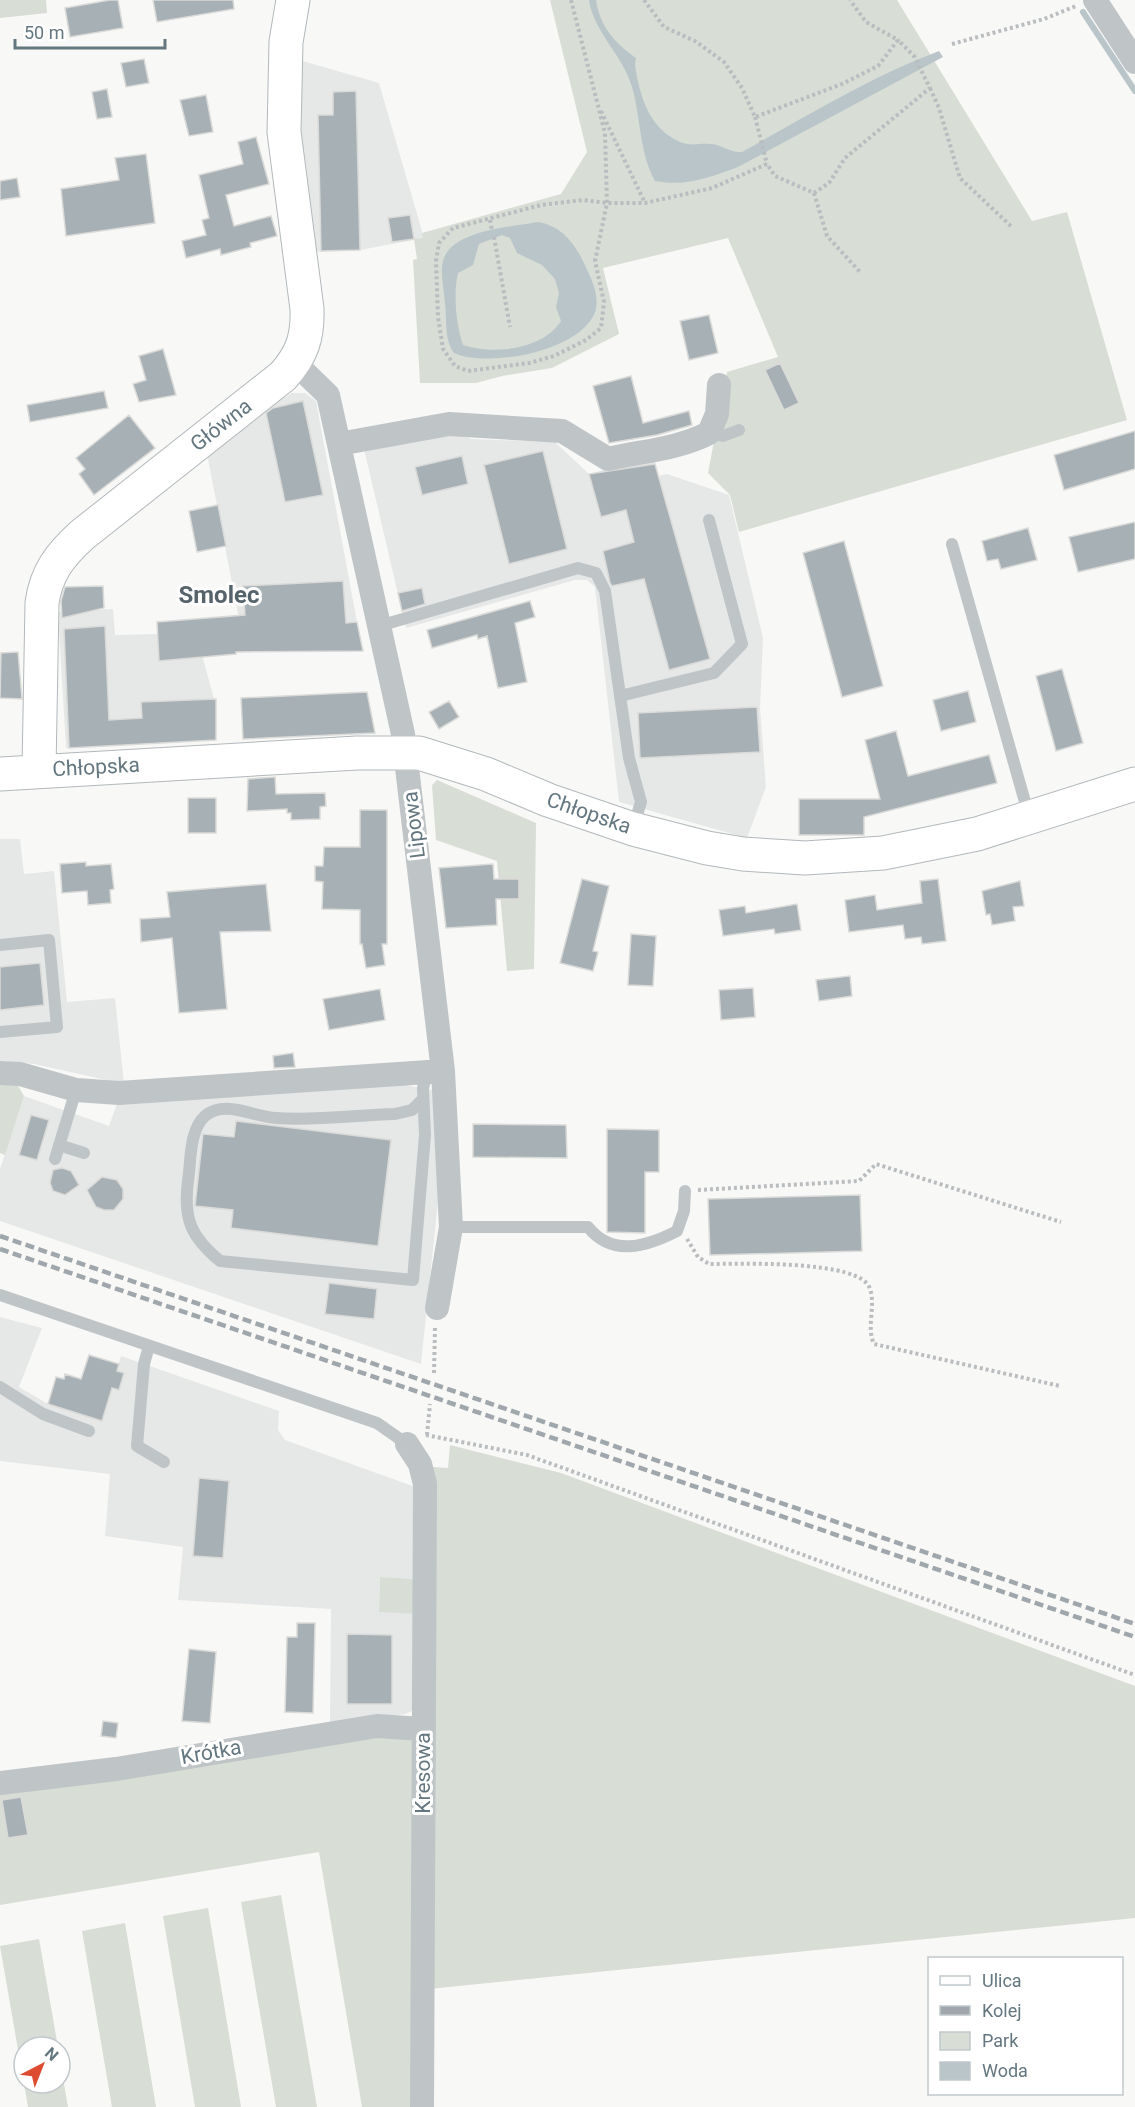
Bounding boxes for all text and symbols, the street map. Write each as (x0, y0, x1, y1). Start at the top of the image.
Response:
scale bar (15, 12, 165, 50)
text: 50 m (24, 22, 64, 43)
street label: Główna (186, 394, 256, 456)
district label: Smolec (179, 581, 259, 609)
street label: Chłopska (52, 753, 140, 781)
street label: Chłopska (544, 787, 634, 839)
street label: Lipowa (398, 790, 430, 860)
street label: Kresowa (411, 1732, 435, 1814)
street label: Krótka (179, 1735, 243, 1769)
legend (928, 1957, 1123, 2095)
text: Ulica (982, 1970, 1022, 1991)
text: Kolej (982, 2000, 1022, 2021)
text: Park (982, 2030, 1019, 2051)
north arrow (12, 2035, 72, 2095)
text: N (41, 2043, 62, 2065)
text: Woda (982, 2060, 1028, 2081)

